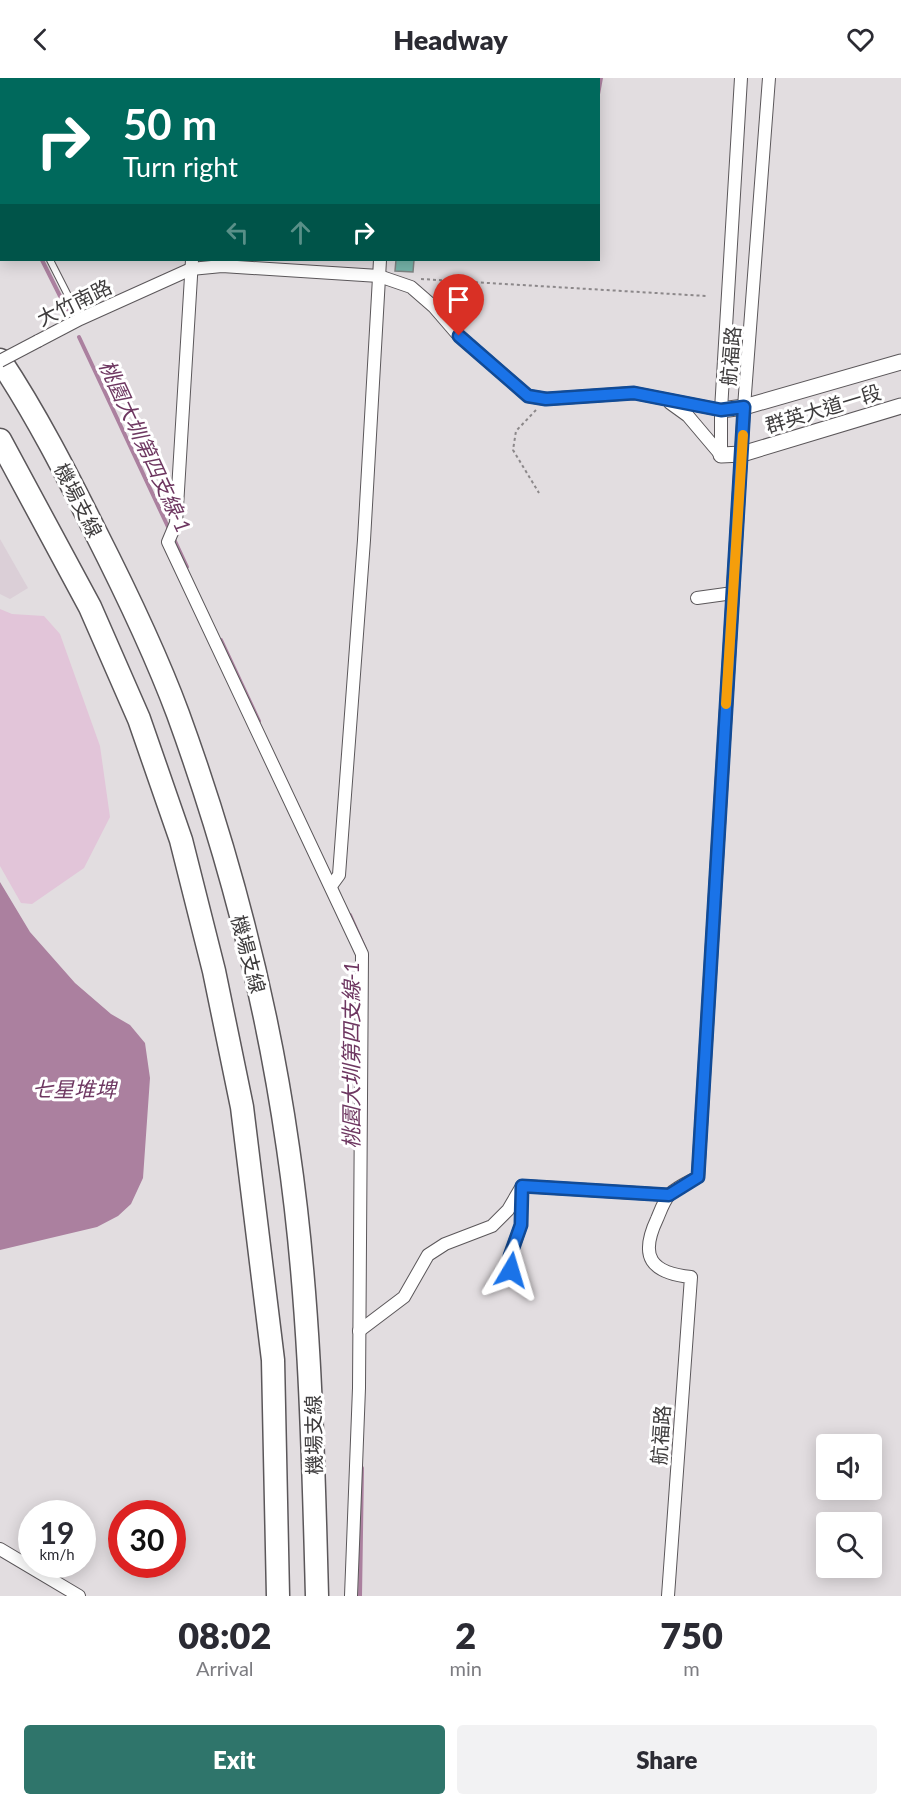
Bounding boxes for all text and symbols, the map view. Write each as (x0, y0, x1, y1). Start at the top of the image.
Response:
icon: back (24, 23, 57, 56)
text: Headway (393, 23, 508, 56)
icon: heart (844, 23, 877, 56)
text: 50 m (123, 99, 217, 149)
icon: right (24, 102, 102, 180)
text: Turn right (123, 150, 238, 183)
icon: left (221, 216, 254, 249)
icon: ahead (284, 216, 317, 249)
icon: right (347, 216, 380, 249)
street label: 大竹南路 (33, 274, 115, 330)
pin (433, 274, 484, 336)
icon: arrive (442, 283, 475, 316)
street label: 航福路 (715, 325, 745, 387)
water label: 桃園大圳第四支線-1 (95, 356, 197, 536)
street label: 群英大道一段 (762, 379, 884, 437)
street label: 機場支線 (50, 459, 108, 541)
street label: 機場支線 (227, 912, 271, 996)
water label: 桃園大圳第四支線-1 (338, 961, 363, 1149)
water label: 七星堆埤 (32, 1076, 119, 1101)
position arrow (479, 1238, 543, 1302)
street label: 機場支線 (300, 1395, 326, 1475)
street label: 航福路 (646, 1404, 674, 1466)
map controls (816, 1434, 882, 1578)
button: sound (816, 1434, 882, 1500)
speed limit sign: 30 (108, 1500, 186, 1578)
button: search (816, 1512, 882, 1578)
text: 19 (40, 1514, 74, 1550)
text: km/h (39, 1545, 75, 1563)
text: 08:02 (178, 1613, 271, 1657)
text: 2 (455, 1613, 476, 1657)
text: 750 (660, 1613, 723, 1657)
text: Arrival (196, 1656, 254, 1680)
text: min (450, 1656, 482, 1680)
text: m (683, 1656, 700, 1680)
button: Exit (24, 1725, 445, 1794)
button: Share (457, 1725, 877, 1794)

